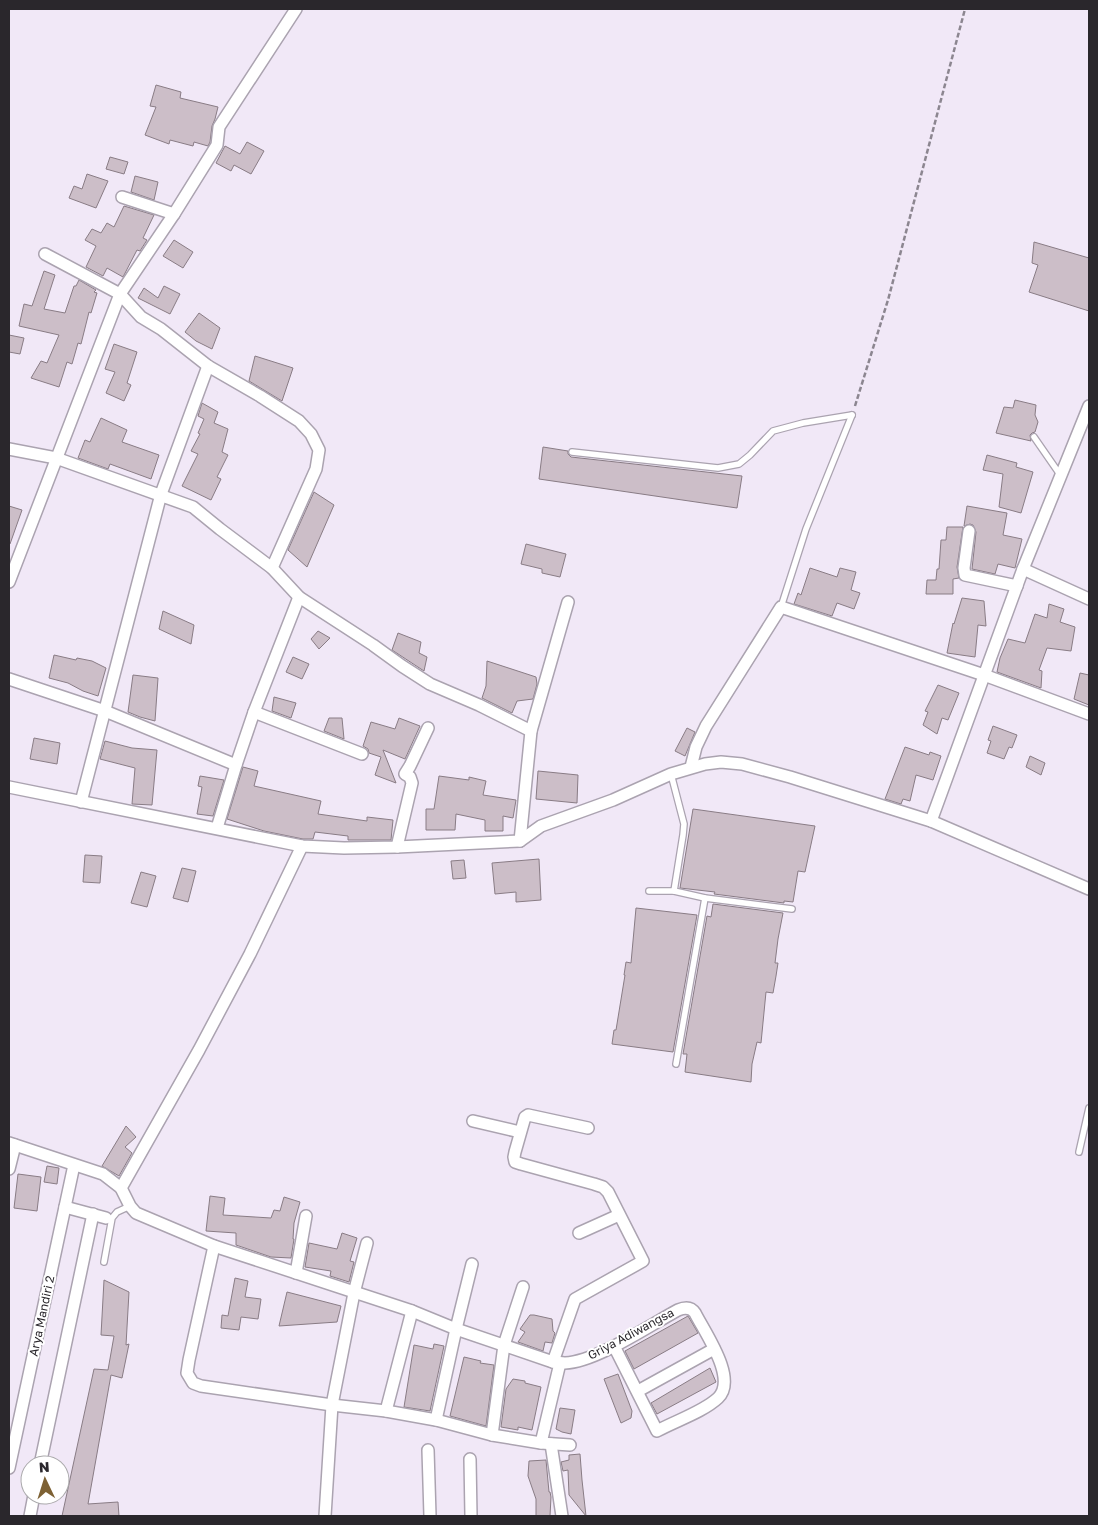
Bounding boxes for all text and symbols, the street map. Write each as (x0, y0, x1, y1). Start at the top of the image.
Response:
street label: Arya Mandiri 2 (26, 1274, 57, 1358)
street label: Griya Adiwangsa (585, 1305, 676, 1363)
north arrow (20, 1455, 70, 1505)
text: N (38, 1458, 50, 1475)

